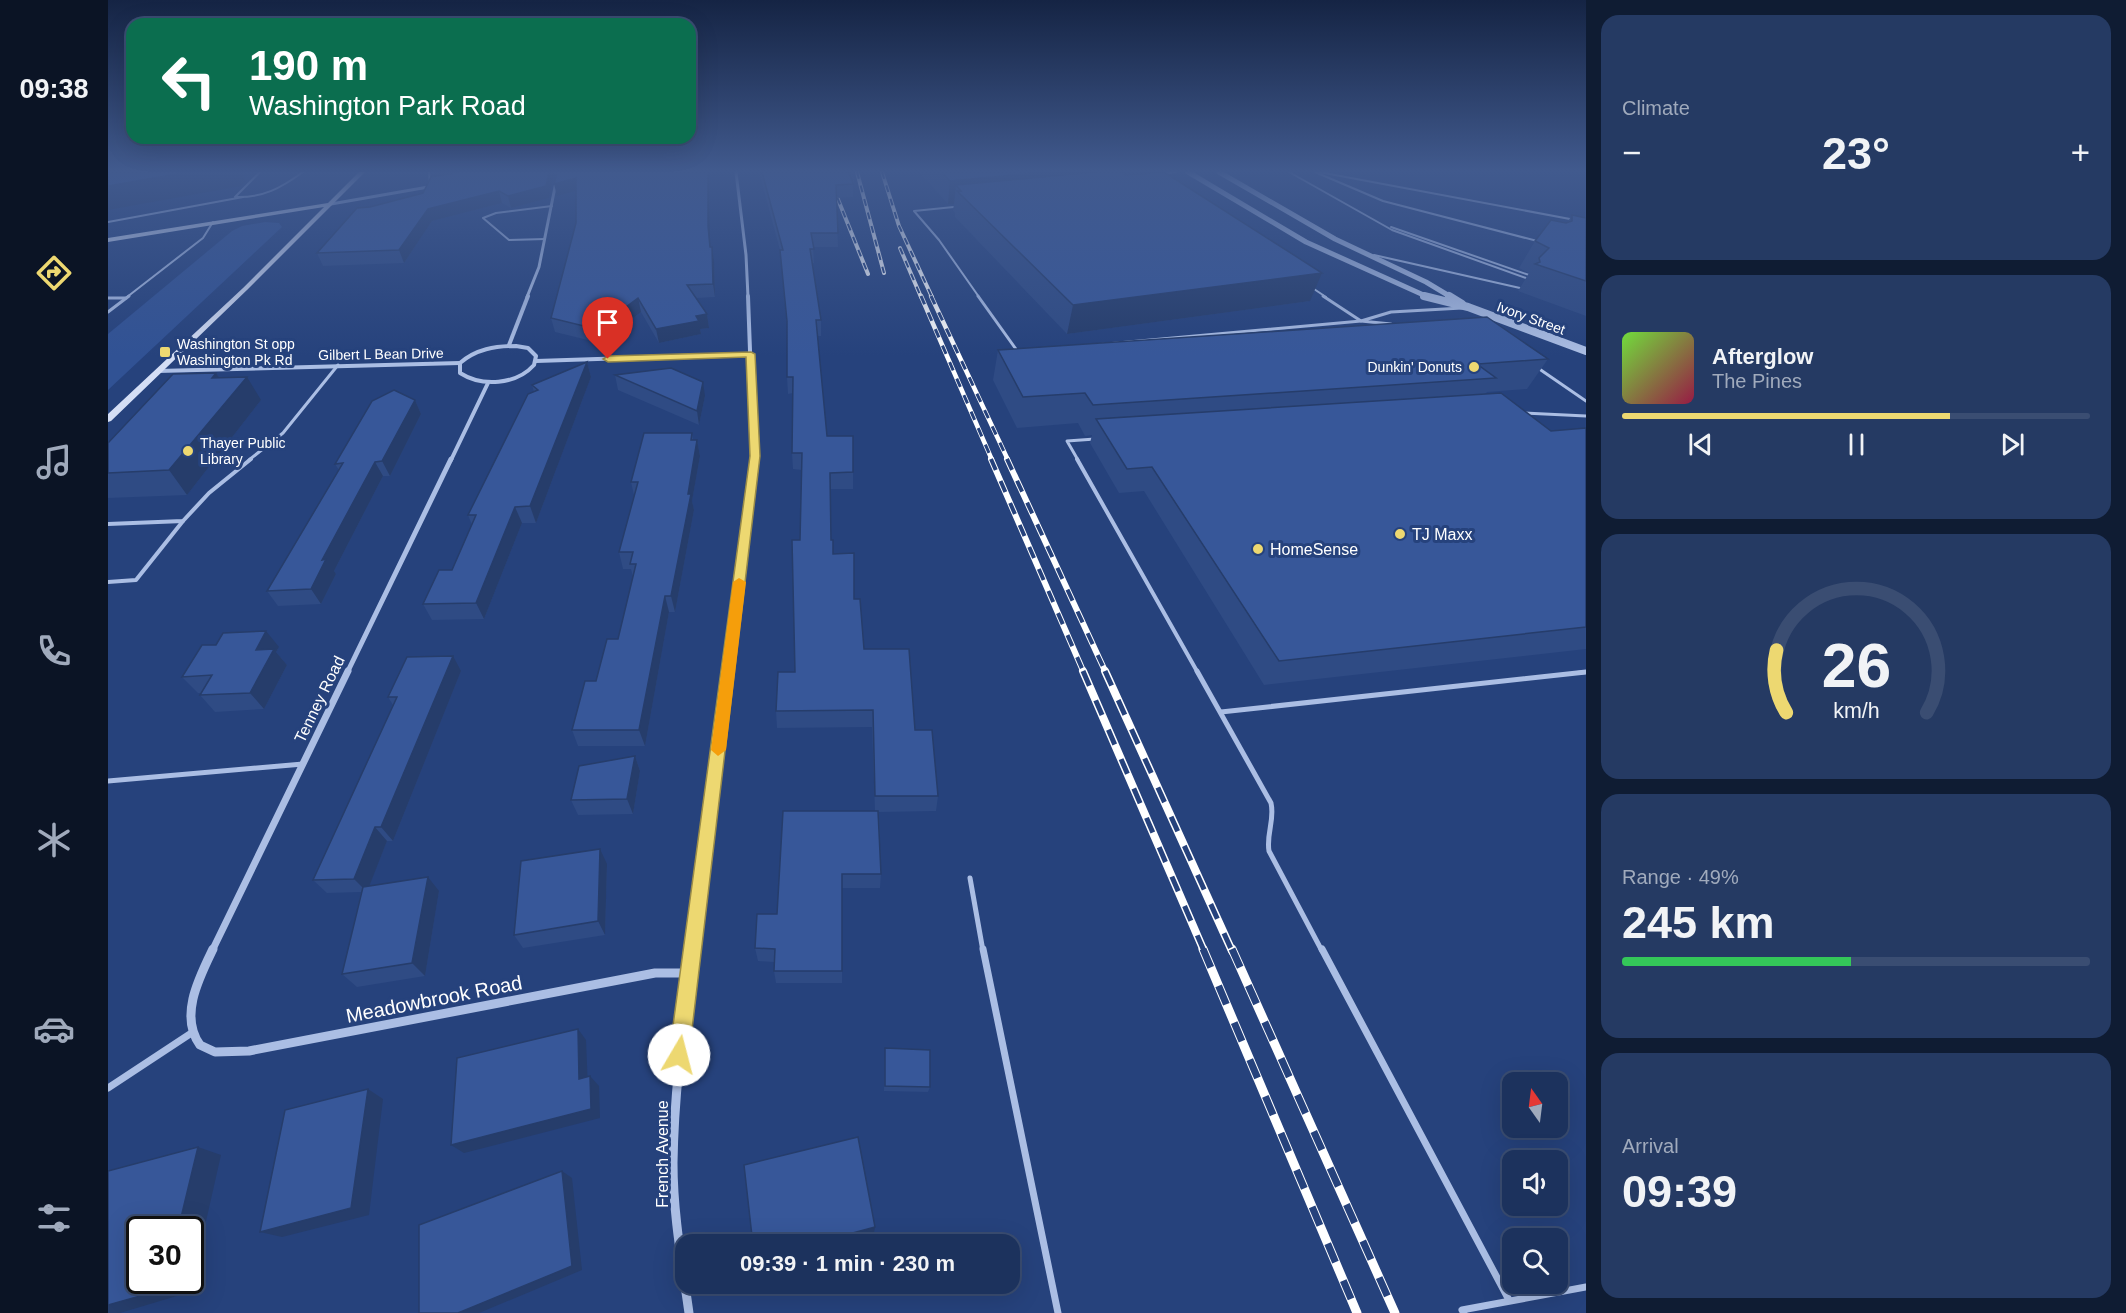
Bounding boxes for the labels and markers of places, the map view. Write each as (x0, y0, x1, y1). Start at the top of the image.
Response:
pin (582, 297, 633, 359)
place label: Washington St opp Washington Pk Rd (177, 336, 295, 368)
marker: Washington St opp Washington Pk Rd (158, 345, 172, 359)
place label: Dunkin' Donuts (1368, 359, 1462, 375)
marker: Dunkin' Donuts (1467, 360, 1481, 374)
place label: Thayer Public Library (200, 435, 286, 467)
marker: Thayer Public Library (181, 444, 195, 458)
place label: TJ Maxx (1412, 526, 1472, 543)
marker: TJ Maxx (1393, 527, 1407, 541)
place label: HomeSense (1270, 541, 1358, 558)
marker: HomeSense (1251, 542, 1265, 556)

